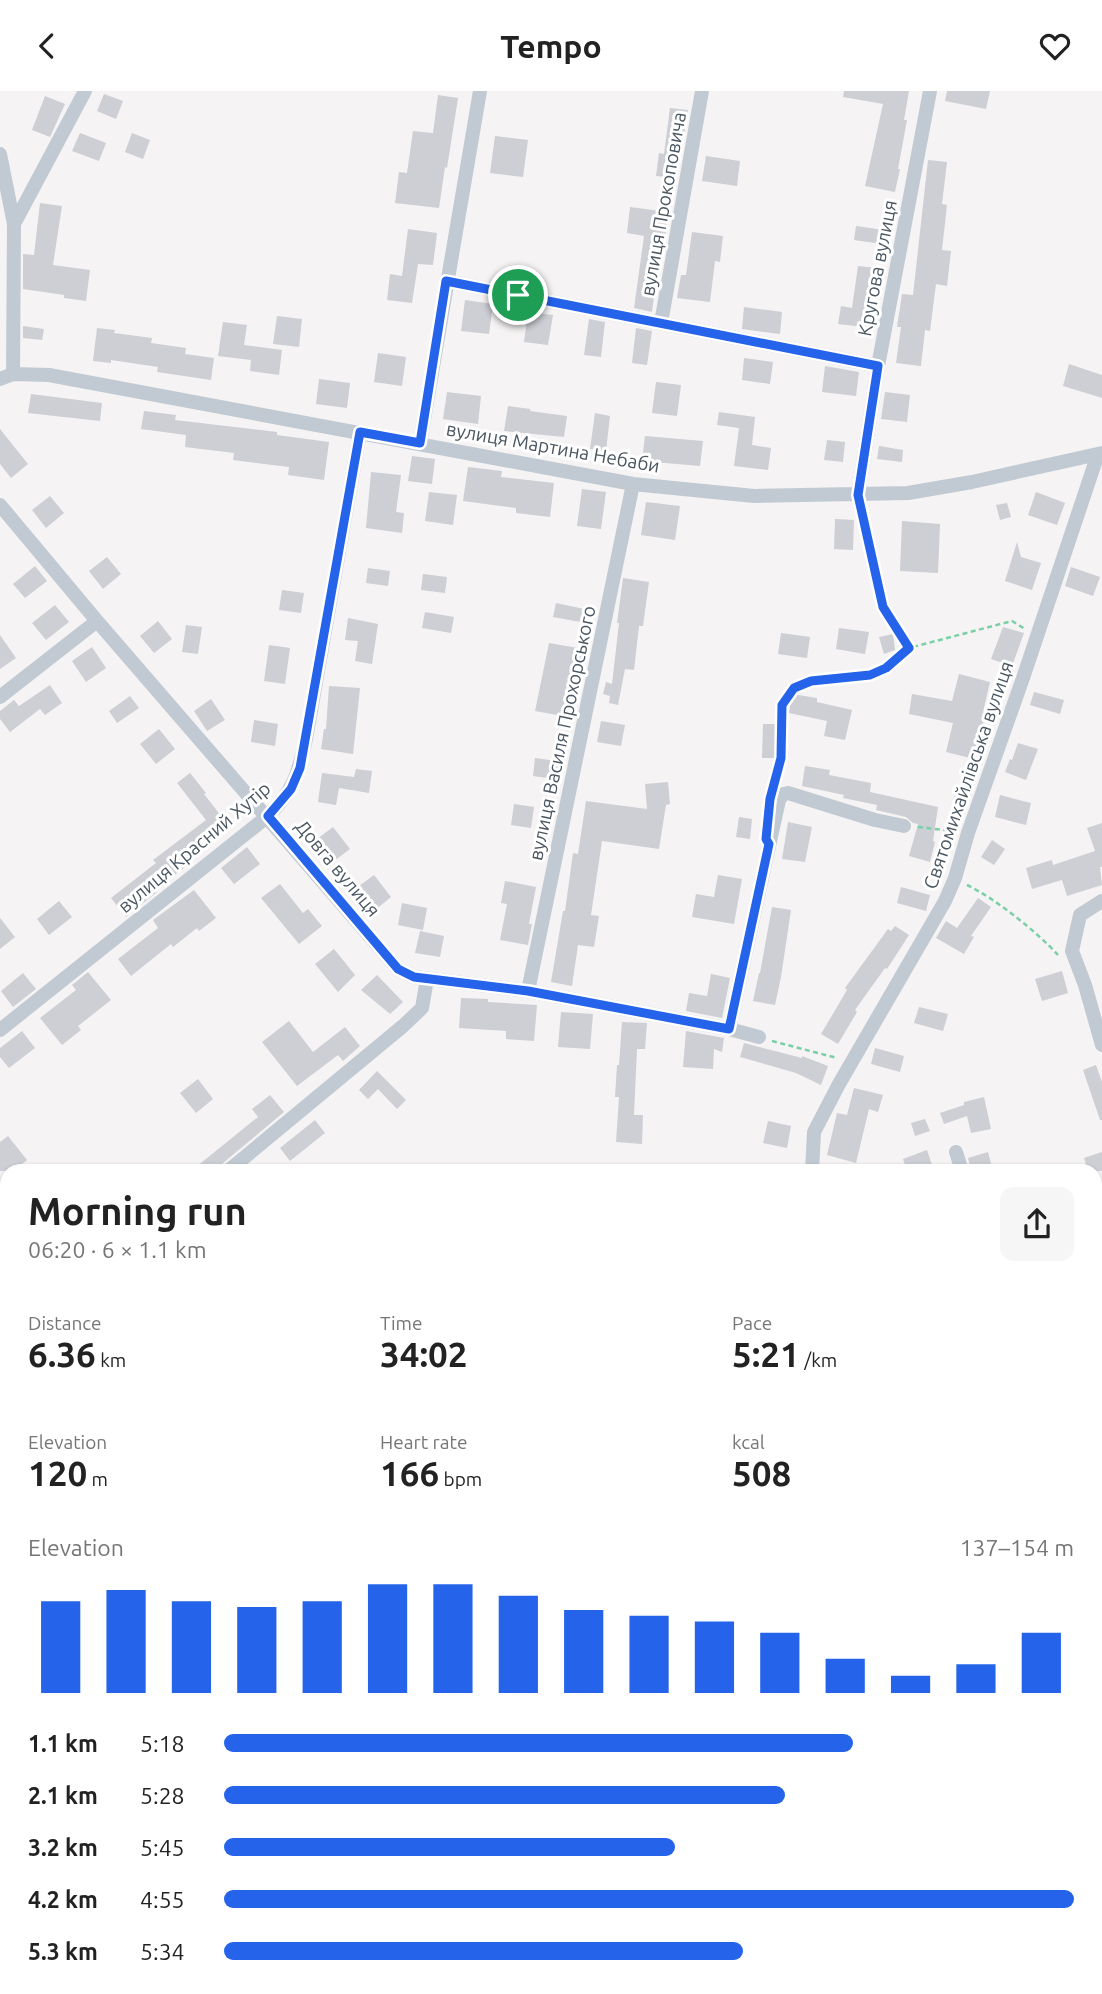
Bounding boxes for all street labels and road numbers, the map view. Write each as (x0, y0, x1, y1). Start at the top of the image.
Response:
street label: вулиця Прокоповича (636, 110, 690, 298)
street label: Кругова вулиця (853, 198, 901, 338)
street label: вулиця Мартина Небаби (444, 417, 662, 477)
street label: вулиця Василя Прохорського (524, 604, 600, 862)
street label: Святомихайлівська вулиця (919, 658, 1017, 892)
street label: вулиця Красний Хутір (113, 777, 275, 917)
street label: Довга вулиця (291, 815, 385, 921)

